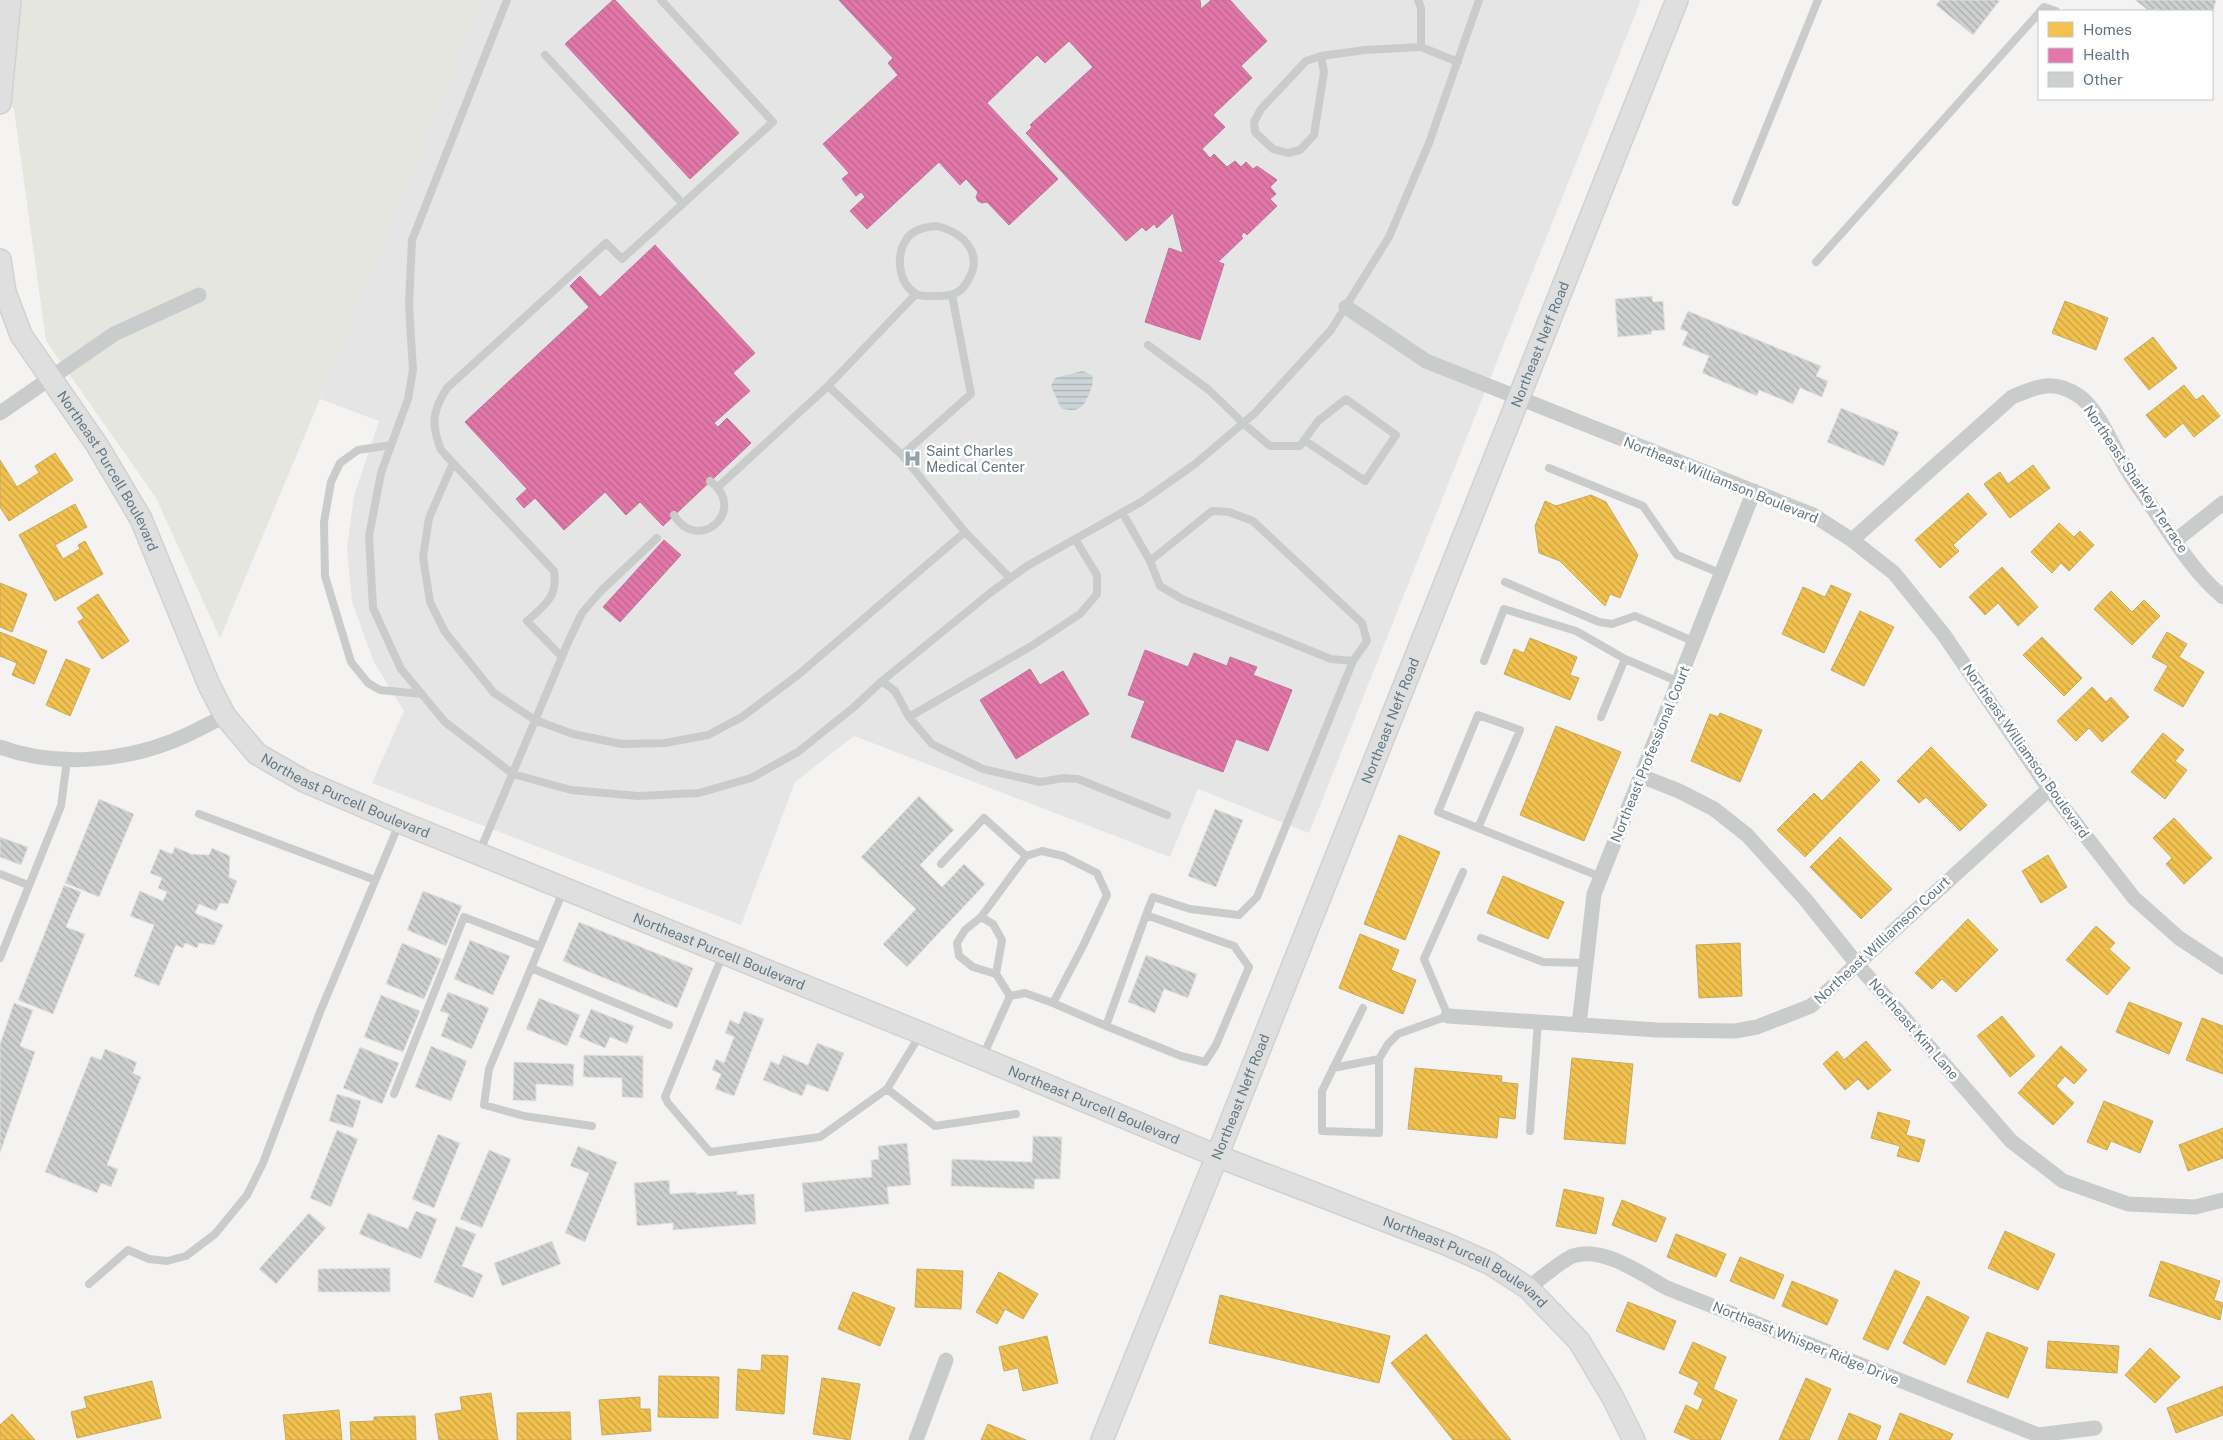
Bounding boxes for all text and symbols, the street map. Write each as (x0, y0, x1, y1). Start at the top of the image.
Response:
legend (2038, 10, 2213, 100)
text: Homes (2083, 21, 2132, 38)
text: Health (2083, 46, 2130, 63)
text: Other (2083, 71, 2123, 88)
street label: Northeast Neff Road (1508, 279, 1572, 410)
street label: Northeast Purcell Boulevard (54, 388, 161, 553)
street label: Northeast Sharkey Terrace (2081, 402, 2191, 556)
street label: Northeast Williamson Boulevard (1621, 434, 1821, 526)
place label: Saint Charles Medical Center (926, 443, 1025, 475)
hospital icon: Saint Charles Medical Center (902, 449, 922, 469)
street label: Northeast Neff Road (1358, 655, 1422, 786)
street label: Northeast Williamson Boulevard (1960, 661, 2092, 841)
street label: Northeast Professional Court (1607, 663, 1693, 845)
street label: Northeast Purcell Boulevard (258, 750, 432, 841)
street label: Northeast Williamson Court (1811, 873, 1953, 1007)
street label: Northeast Purcell Boulevard (631, 909, 807, 993)
street label: Northeast Kim Lane (1866, 975, 1962, 1083)
street label: Northeast Neff Road (1208, 1032, 1273, 1162)
street label: Northeast Purcell Boulevard (1006, 1062, 1182, 1148)
street label: Northeast Purcell Boulevard (1381, 1213, 1550, 1311)
street label: Northeast Whisper Ridge Drive (1710, 1298, 1902, 1388)

